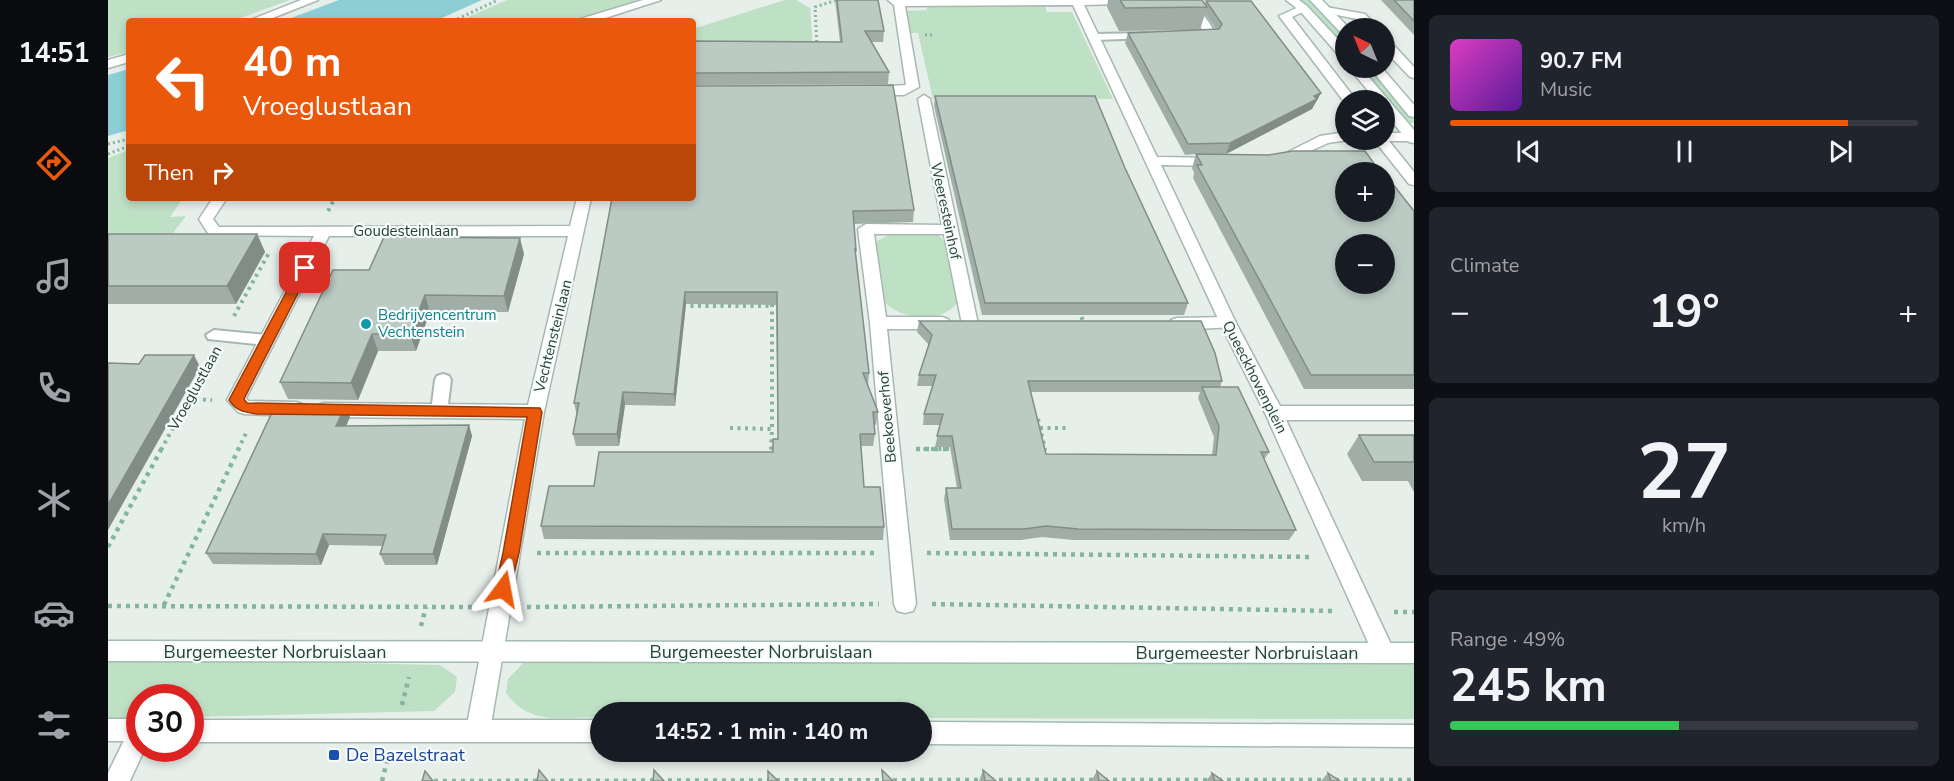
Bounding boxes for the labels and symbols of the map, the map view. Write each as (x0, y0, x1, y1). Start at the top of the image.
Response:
north arrow (1335, 18, 1395, 78)
street label: Weeresteinhof (926, 161, 966, 262)
street label: Goudesteinlaan (353, 221, 459, 241)
pin (279, 242, 330, 293)
street label: Vechtensteinlaan (529, 277, 577, 396)
place label: Bedrijvencentrum Vechtenstein (377, 305, 497, 342)
marker: Bedrijvencentrum Vechtenstein (359, 317, 373, 331)
street label: Queeckhovenplein (1218, 317, 1292, 437)
street label: Vroeglustlaan (163, 342, 227, 435)
street label: Beekoeverhof (873, 369, 901, 464)
position arrow (471, 557, 535, 621)
street label: Burgemeester Norbruislaan (164, 640, 386, 664)
street label: Burgemeester Norbruislaan (650, 640, 872, 664)
street label: Burgemeester Norbruislaan (1136, 641, 1358, 665)
speed limit sign: 30 (126, 684, 204, 762)
place label: De Bazelstraat (346, 743, 466, 767)
marker: De Bazelstraat (327, 748, 341, 762)

